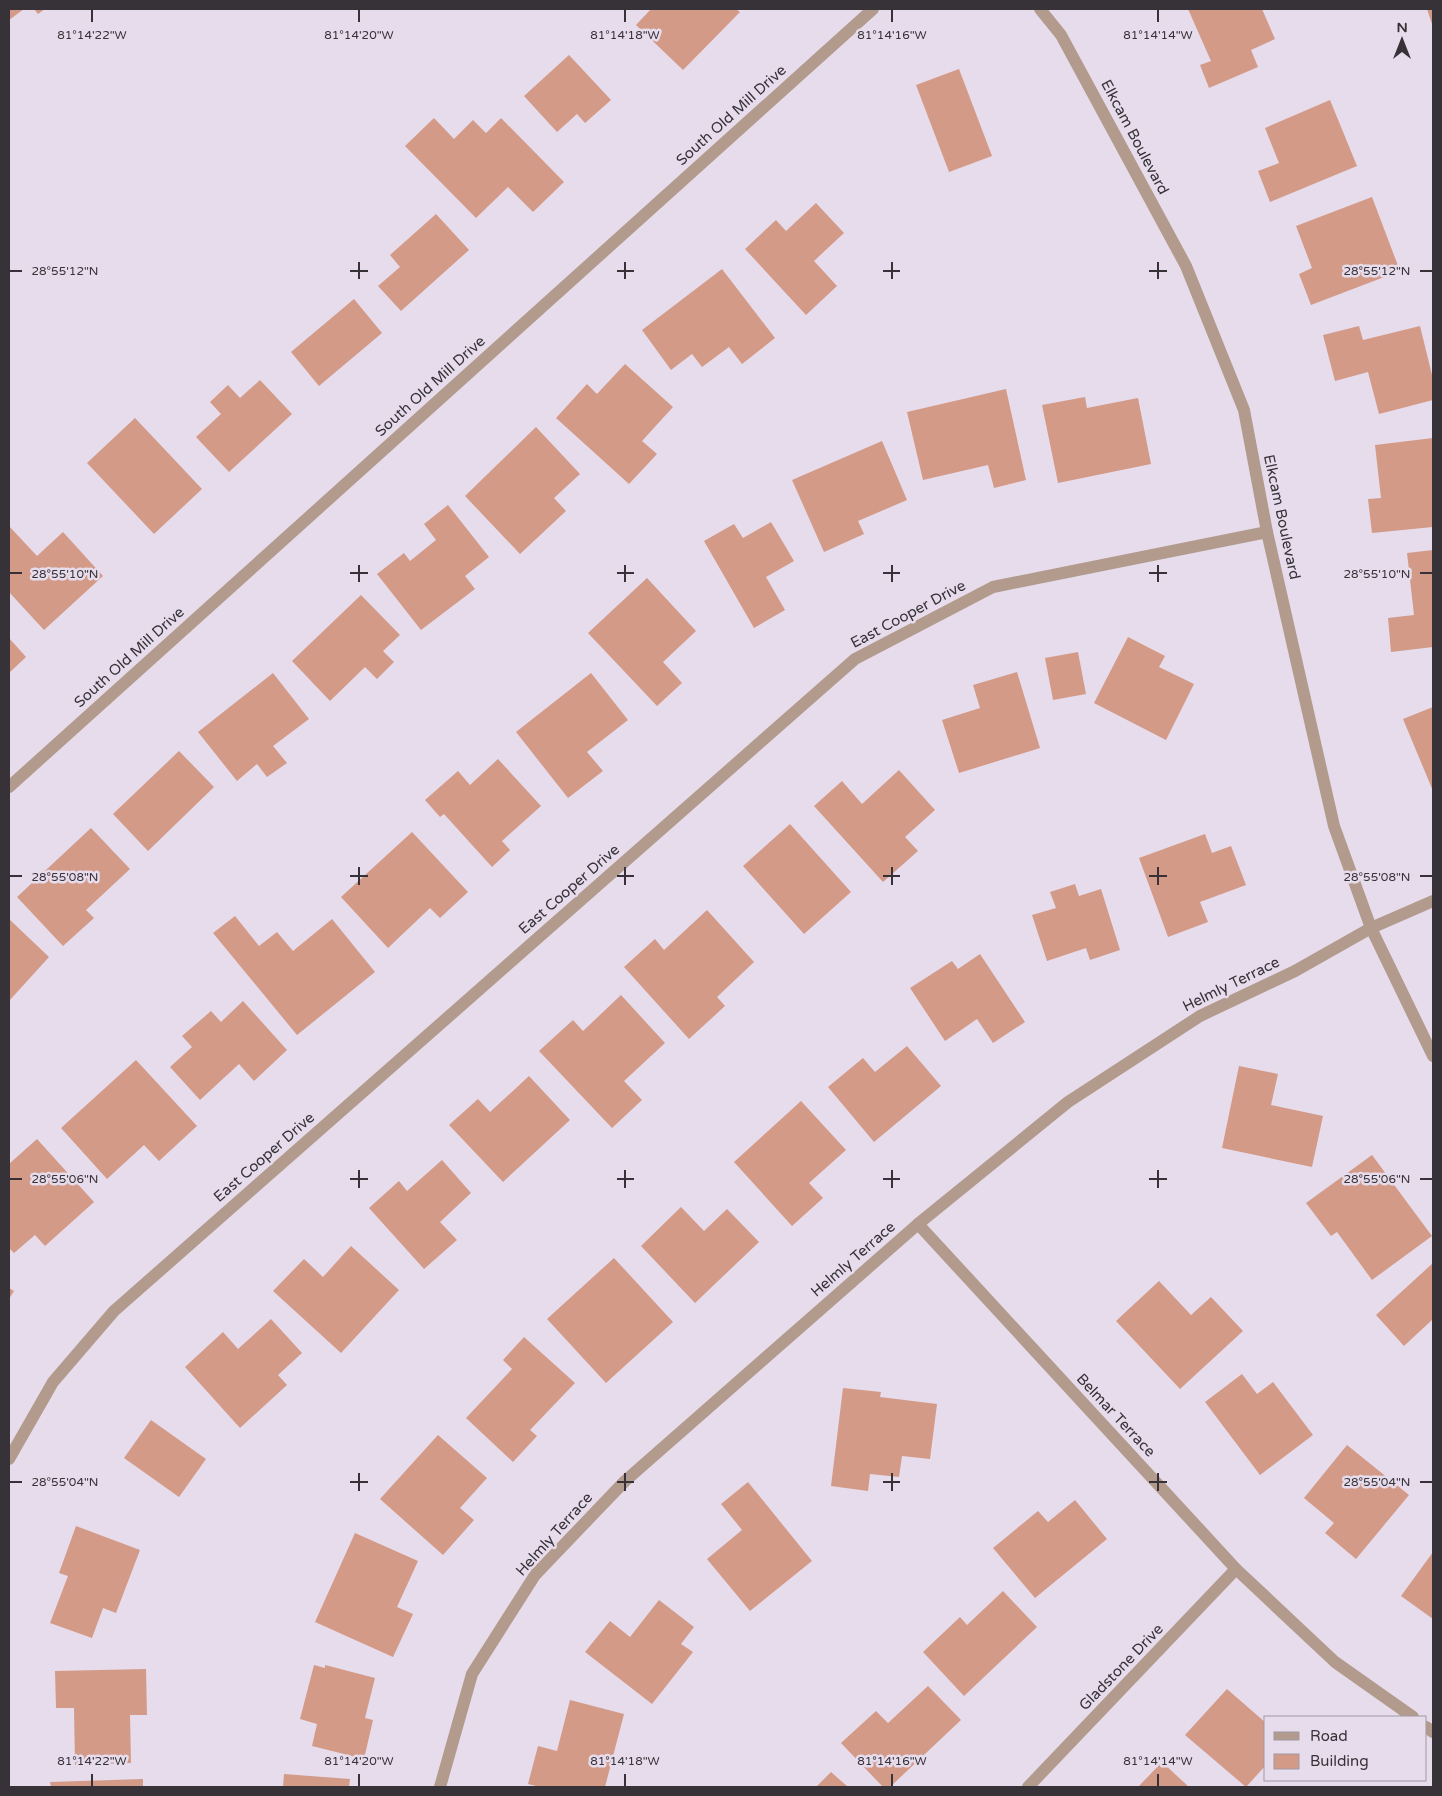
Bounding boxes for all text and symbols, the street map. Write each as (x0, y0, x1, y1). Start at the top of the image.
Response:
north arrow (1377, 15, 1427, 65)
text: N (1396, 19, 1408, 36)
text: 81°14'22"W (57, 28, 127, 42)
text: 81°14'20"W (324, 28, 394, 42)
text: 81°14'18"W (590, 28, 660, 42)
text: 81°14'16"W (857, 28, 927, 42)
text: 81°14'14"W (1123, 28, 1193, 42)
street label: South Old Mill Drive (672, 61, 790, 169)
street label: Elkcam Boulevard (1097, 77, 1173, 197)
text: 28°55'12"N (32, 264, 99, 278)
text: 28°55'12"N (1344, 264, 1411, 278)
street label: South Old Mill Drive (371, 332, 489, 440)
street label: Elkcam Boulevard (1260, 453, 1304, 581)
text: 28°55'10"N (32, 567, 99, 581)
text: 28°55'10"N (1344, 567, 1411, 581)
street label: East Cooper Drive (847, 576, 969, 652)
street label: South Old Mill Drive (70, 603, 188, 711)
street label: East Cooper Drive (515, 840, 623, 938)
text: 28°55'08"N (32, 870, 99, 884)
text: 28°55'08"N (1344, 870, 1411, 884)
street label: Helmly Terrace (1180, 953, 1282, 1015)
street label: East Cooper Drive (210, 1108, 318, 1206)
text: 28°55'06"N (32, 1172, 99, 1186)
text: 28°55'06"N (1344, 1172, 1411, 1186)
street label: Helmly Terrace (807, 1217, 899, 1301)
street label: Belmar Terrace (1073, 1370, 1159, 1460)
text: 28°55'04"N (32, 1475, 99, 1489)
text: 28°55'04"N (1344, 1475, 1411, 1489)
street label: Helmly Terrace (512, 1489, 596, 1579)
street label: Gladstone Drive (1075, 1620, 1167, 1714)
legend (1264, 1716, 1427, 1781)
text: Road (1310, 1727, 1348, 1745)
text: Building (1310, 1752, 1369, 1770)
text: 81°14'22"W (57, 1754, 127, 1768)
text: 81°14'20"W (324, 1754, 394, 1768)
text: 81°14'18"W (590, 1754, 660, 1768)
text: 81°14'16"W (857, 1754, 927, 1768)
text: 81°14'14"W (1123, 1754, 1193, 1768)

